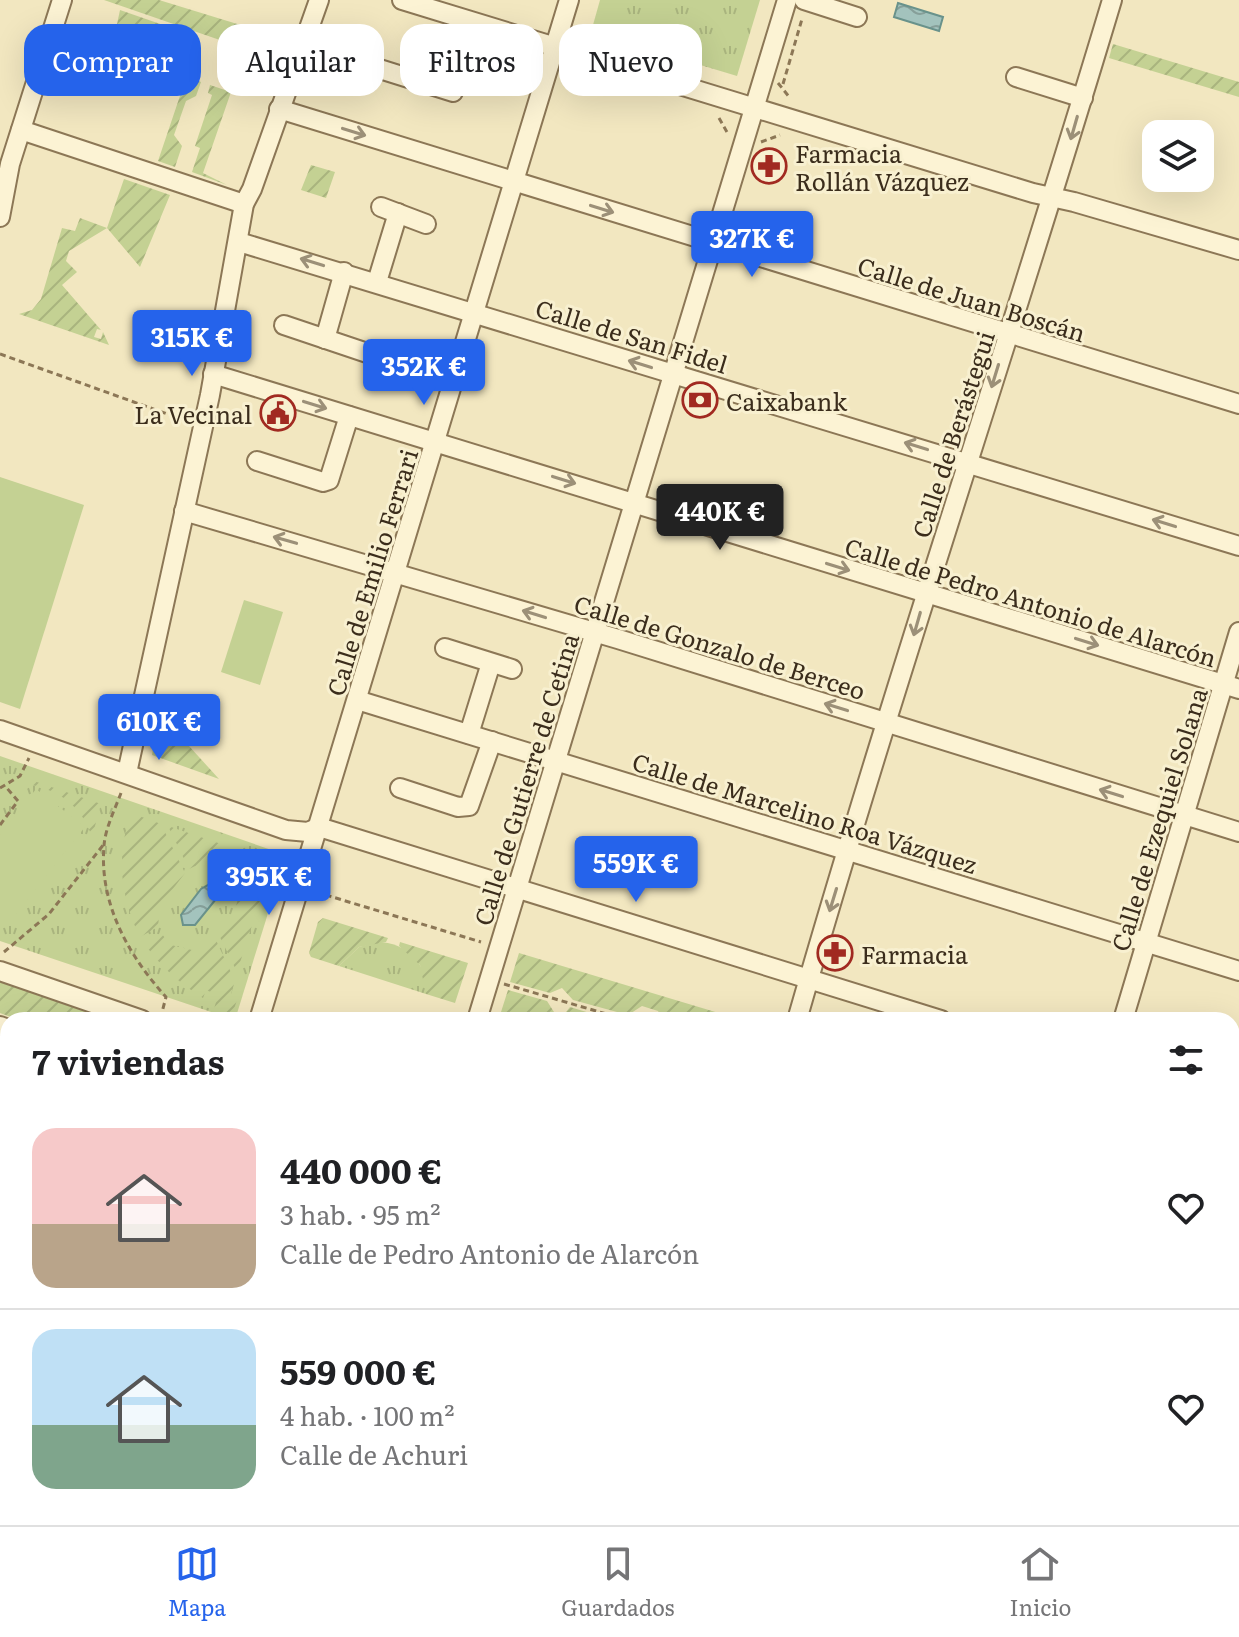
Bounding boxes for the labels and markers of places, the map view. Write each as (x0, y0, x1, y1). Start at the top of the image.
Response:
place label: Farmacia Rollán Vázquez (795, 135, 969, 198)
pharmacy icon: Farmacia Rollán Vázquez (750, 147, 788, 185)
pin: 327K € (687, 211, 817, 279)
pin: 315K € (127, 310, 257, 378)
pin: 352K € (359, 339, 489, 407)
bank icon: Caixabank (681, 381, 719, 419)
place label: Caixabank (726, 383, 847, 418)
public building icon: La Vecinal (259, 394, 297, 432)
place label: La Vecinal (134, 396, 252, 431)
pin: 440K € (655, 484, 785, 552)
pin: 610K € (94, 694, 224, 762)
pin: 559K € (571, 836, 701, 904)
pin: 395K € (204, 849, 334, 917)
pharmacy icon: Farmacia (816, 934, 854, 972)
place label: Farmacia (861, 936, 968, 971)

